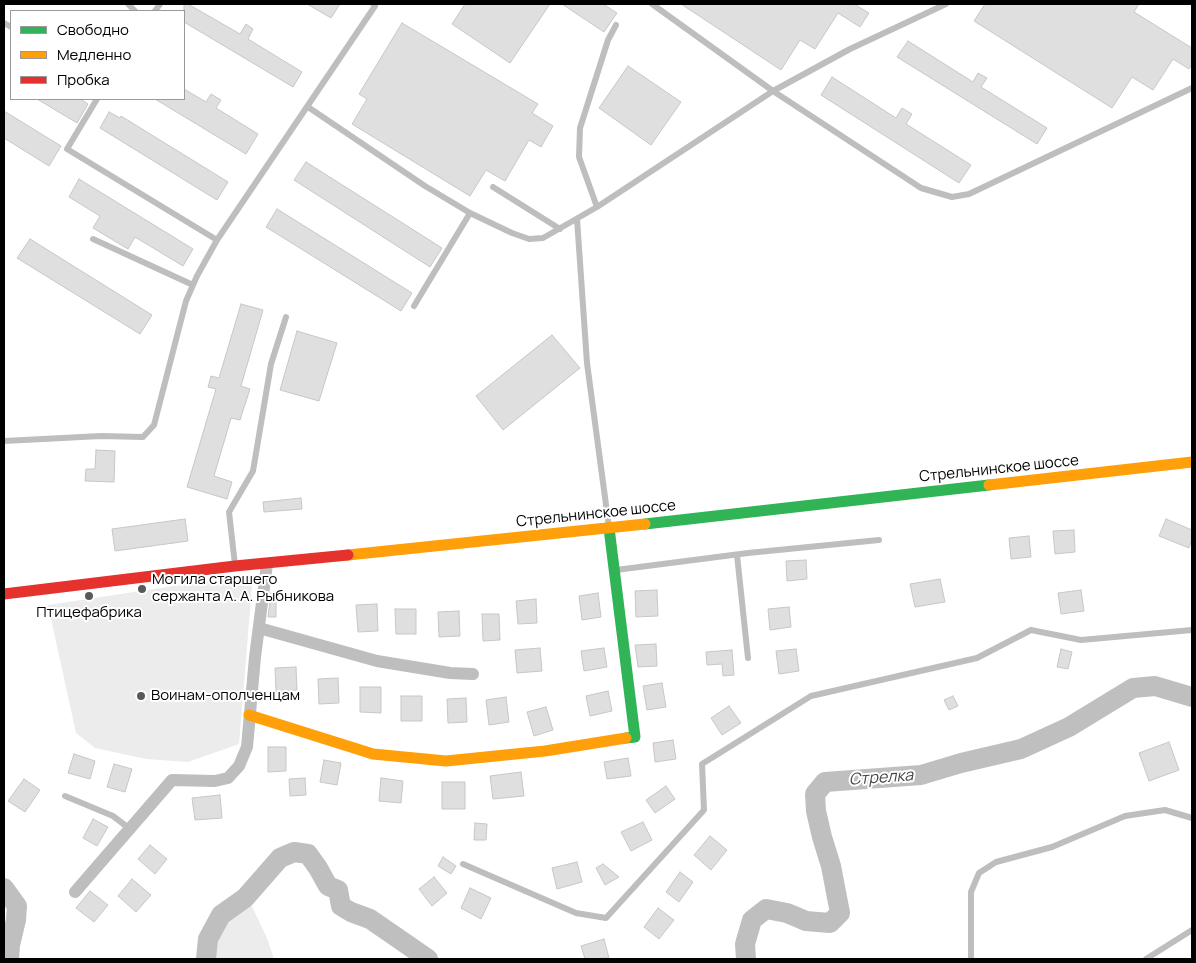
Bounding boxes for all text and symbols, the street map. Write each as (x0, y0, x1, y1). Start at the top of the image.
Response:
legend (10, 10, 185, 100)
text: Свободно (57, 19, 129, 40)
text: Медленно (57, 44, 131, 65)
text: Пробка (57, 69, 110, 90)
street label: Стрельнинское шоссе (918, 452, 1080, 486)
street label: Стрельнинское шоссе (515, 497, 677, 531)
place label: Могила старшего сержанта А. А. Рыбникова (152, 571, 334, 606)
marker: Могила старшего сержанта А. А. Рыбникова (136, 583, 148, 595)
marker: Птицефабрика (83, 590, 95, 602)
place label: Птицефабрика (36, 604, 142, 622)
place label: Воинам-ополченцам (151, 687, 300, 705)
marker: Воинам-ополченцам (135, 690, 147, 702)
water label: Стрелка (848, 766, 914, 790)

